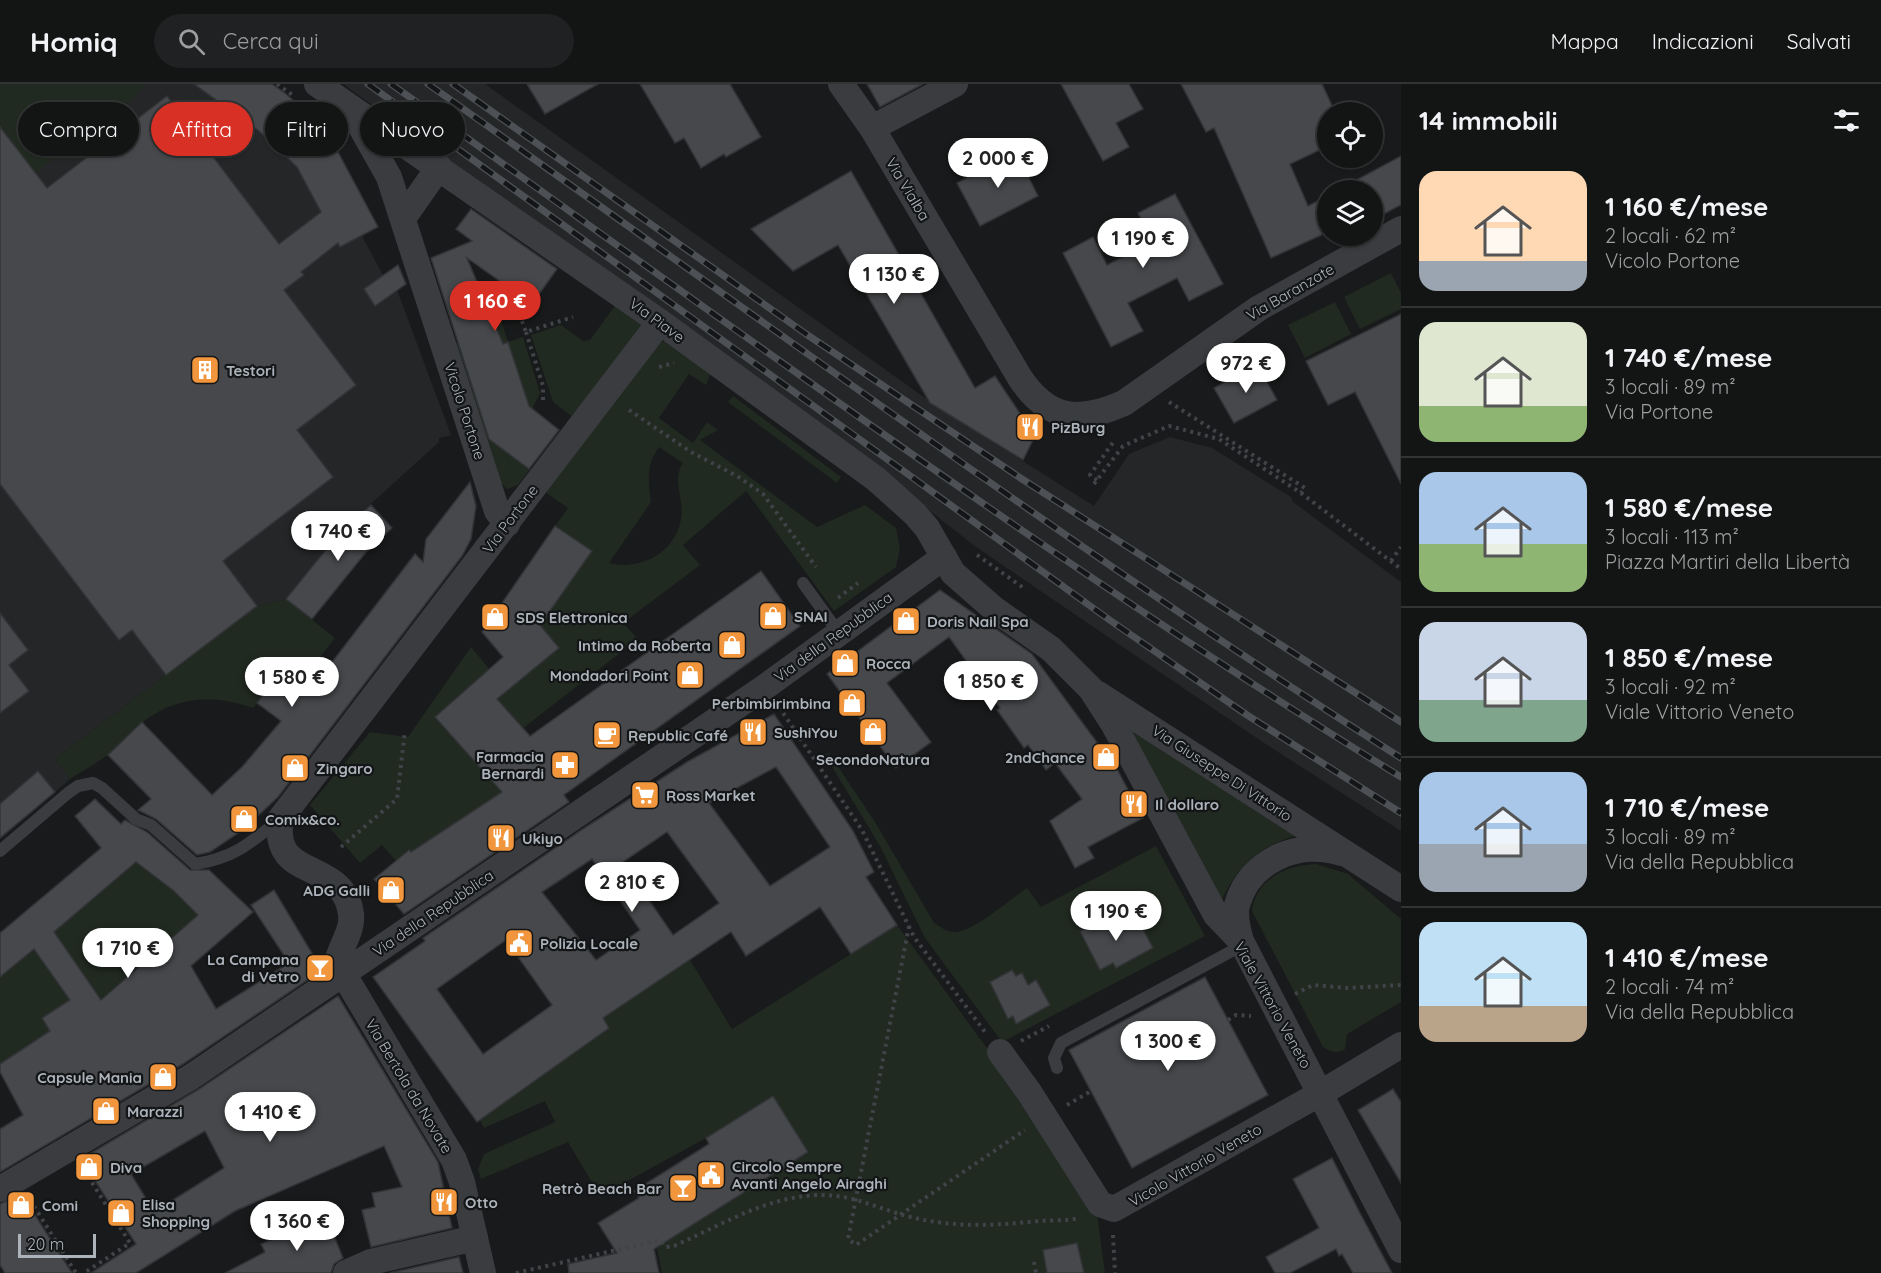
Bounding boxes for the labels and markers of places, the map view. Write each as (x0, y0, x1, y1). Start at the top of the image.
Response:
pin: 2 000 € (943, 138, 1053, 189)
pin: 1 190 € (1088, 218, 1198, 269)
pin: 1 130 € (839, 254, 949, 305)
pin: 1 160 € (440, 281, 550, 332)
pin: 972 € (1204, 343, 1288, 394)
building icon: Testori (189, 354, 221, 386)
place label: Testori (226, 361, 275, 380)
restaurant icon: PizBurg (1014, 411, 1046, 443)
place label: PizBurg (1051, 418, 1105, 437)
pin: 1 740 € (283, 511, 393, 562)
shop icon: SNAI (757, 600, 789, 632)
shop icon: SDS Elettronica (479, 601, 511, 633)
shop icon: Doris Nail Spa (890, 605, 922, 637)
place label: SNAI (794, 607, 828, 626)
place label: SDS Elettronica (516, 608, 628, 627)
place label: Doris Nail Spa (927, 612, 1029, 631)
shop icon: Intimo da Roberta (716, 629, 748, 661)
place label: Intimo da Roberta (578, 636, 711, 655)
shop icon: Rocca (829, 647, 861, 679)
place label: Rocca (866, 654, 911, 673)
pin: 1 580 € (237, 657, 347, 708)
shop icon: Mondadori Point (674, 659, 706, 691)
pin: 1 850 € (936, 661, 1046, 712)
place label: Mondadori Point (550, 666, 669, 685)
shop icon: Perbimbirimbina (836, 687, 868, 719)
place label: Perbimbirimbina (712, 694, 831, 713)
restaurant icon: SushiYou (737, 716, 769, 748)
shop icon: SecondoNatura (857, 716, 889, 748)
cafe icon: Republic Café (591, 719, 623, 751)
place label: SushiYou (774, 723, 838, 742)
place label: Republic Café (628, 726, 728, 745)
shop icon: 2ndChance (1090, 741, 1122, 773)
place label: Farmacia Bernardi (476, 747, 544, 783)
place label: 2ndChance (1005, 748, 1085, 767)
pharmacy icon: Farmacia Bernardi (549, 749, 581, 781)
place label: SecondoNatura (816, 750, 930, 769)
shop icon: Zingaro (279, 752, 311, 784)
place label: Zingaro (316, 759, 373, 778)
supermarket icon: Ross Market (629, 779, 661, 811)
place label: Ross Market (666, 786, 756, 805)
restaurant icon: Il dollaro (1118, 788, 1150, 820)
place label: Il dollaro (1155, 795, 1219, 814)
shop icon: Comix&co. (228, 803, 260, 835)
place label: Comix&co. (265, 810, 340, 829)
restaurant icon: Ukiyo (485, 822, 517, 854)
place label: Ukiyo (522, 829, 563, 848)
pin: 2 810 € (577, 862, 687, 913)
shop icon: ADG Galli (375, 874, 407, 906)
place label: ADG Galli (303, 881, 370, 900)
pin: 1 190 € (1061, 891, 1171, 942)
public building icon: Polizia Locale (503, 927, 535, 959)
pin: 1 710 € (73, 928, 183, 979)
place label: Polizia Locale (540, 934, 638, 953)
place label: La Campana di Vetro (207, 950, 299, 986)
bar icon: La Campana di Vetro (304, 952, 336, 984)
pin: 1 300 € (1113, 1021, 1223, 1072)
shop icon: Capsule Mania (147, 1061, 179, 1093)
place label: Capsule Mania (37, 1068, 142, 1087)
pin: 1 410 € (215, 1092, 325, 1143)
shop icon: Marazzi (90, 1095, 122, 1127)
place label: Marazzi (127, 1102, 183, 1121)
shop icon: Diva (73, 1151, 105, 1183)
place label: Circolo Sempre Avanti Angelo Airaghi (732, 1157, 887, 1193)
place label: Diva (110, 1158, 142, 1177)
public building icon: Circolo Sempre Avanti Angelo Airaghi (695, 1159, 727, 1191)
bar icon: Retrò Beach Bar (667, 1172, 699, 1204)
place label: Retrò Beach Bar (542, 1179, 662, 1198)
restaurant icon: Otto (428, 1186, 460, 1218)
shop icon: Comi (5, 1189, 37, 1221)
place label: Otto (465, 1193, 498, 1212)
place label: Elisa Shopping (142, 1195, 210, 1231)
place label: Comi (42, 1196, 78, 1215)
shop icon: Elisa Shopping (105, 1197, 137, 1229)
pin: 1 360 € (242, 1201, 352, 1252)

